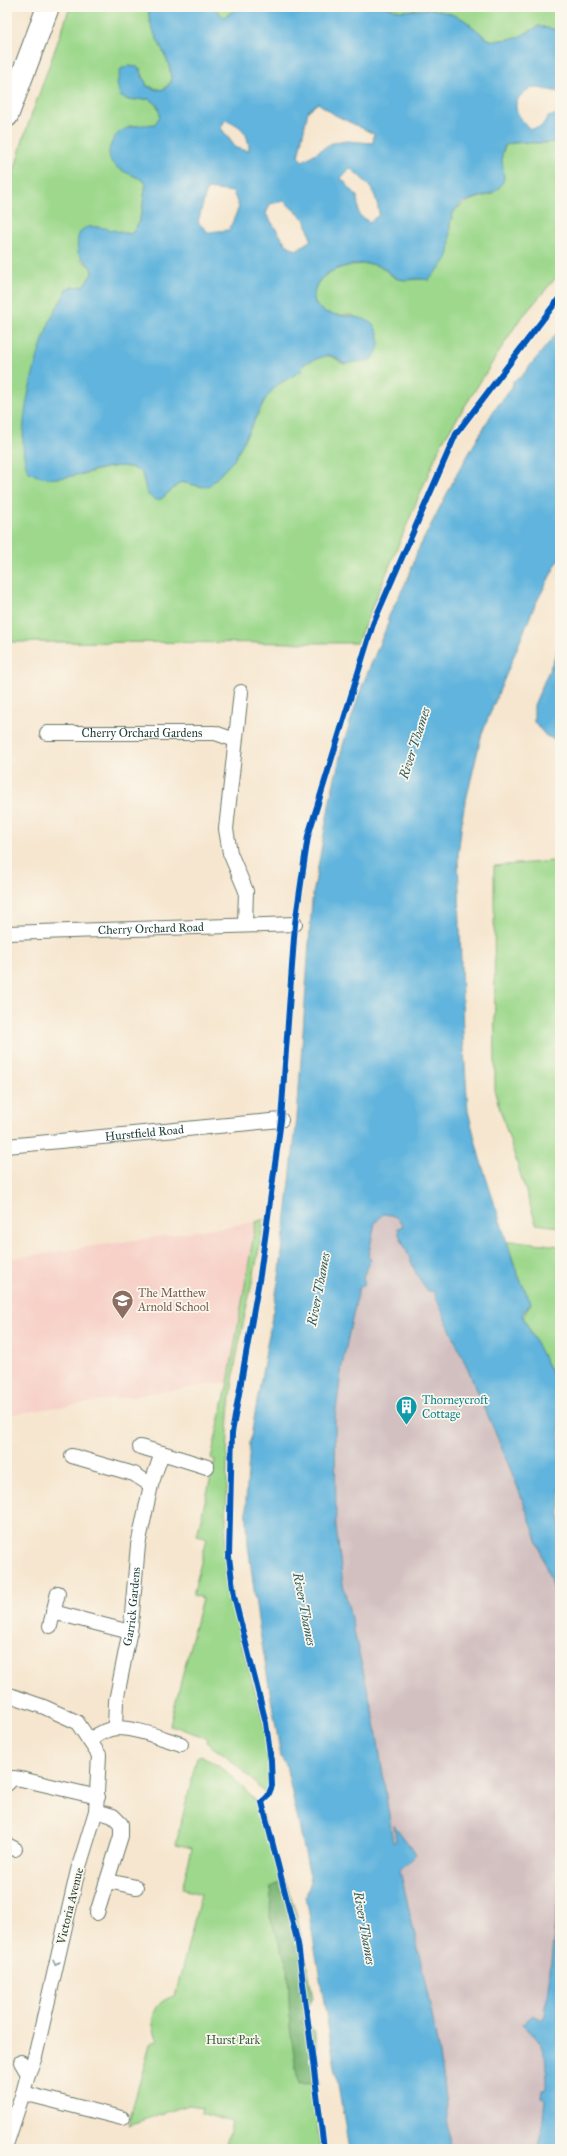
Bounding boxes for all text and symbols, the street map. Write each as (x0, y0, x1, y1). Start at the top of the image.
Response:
water label: River Thames (396, 705, 434, 782)
street label: Cherry Orchard Gardens (82, 726, 202, 740)
street label: Cherry Orchard Road (98, 920, 204, 937)
street label: Hurstfield Road (104, 1122, 184, 1144)
water label: River Thames (304, 1251, 334, 1328)
place label: The Matthew Arnold School (137, 1286, 210, 1314)
school or university icon: The Matthew Arnold School (110, 1287, 136, 1320)
place label: Thorneycroft Cottage (422, 1393, 489, 1422)
building icon: Thorneycroft Cottage (393, 1394, 419, 1427)
street label: Garrick Gardens (120, 1566, 143, 1647)
water label: River Thames (289, 1570, 319, 1647)
street label: Victoria Avenue (53, 1866, 86, 1947)
water label: River Thames (350, 1889, 378, 1966)
one-way arrow (53, 1960, 61, 1966)
park label: Hurst Park (206, 2033, 260, 2047)

